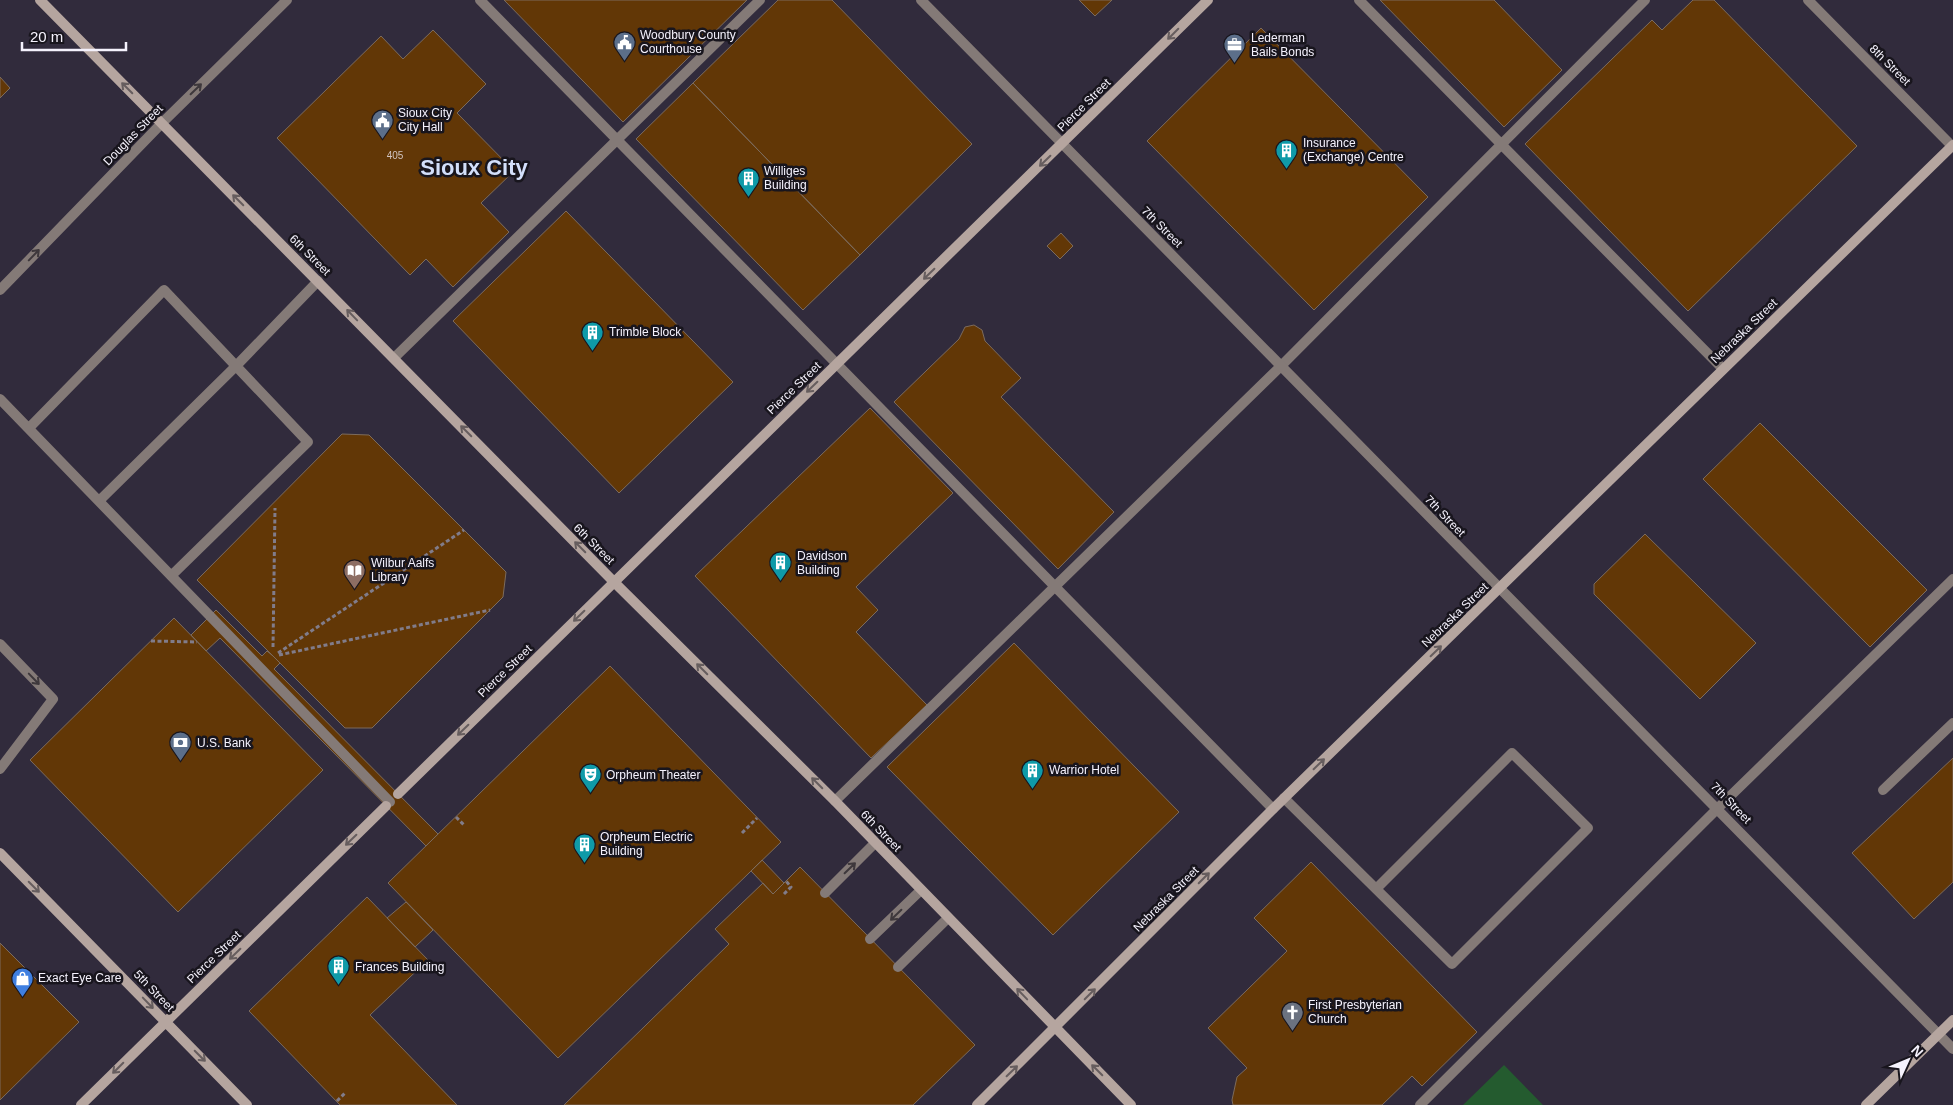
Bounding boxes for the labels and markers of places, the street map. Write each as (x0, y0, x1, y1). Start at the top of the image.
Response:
place label: Woodbury County Courthouse (640, 28, 736, 56)
public building icon: Woodbury County Courthouse (612, 30, 636, 61)
place label: Lederman Bails Bonds (1251, 31, 1314, 59)
office icon: Lederman Bails Bonds (1223, 33, 1247, 64)
place label: Sioux City City Hall (398, 106, 452, 134)
public building icon: Sioux City City Hall (370, 108, 394, 139)
place label: Insurance (Exchange) Centre (1303, 136, 1404, 164)
building icon: Insurance (Exchange) Centre (1275, 138, 1299, 169)
place label: Williges Building (764, 164, 807, 192)
building icon: Williges Building (736, 166, 760, 197)
building icon: Trimble Block (581, 320, 605, 351)
place label: Trimble Block (609, 325, 682, 339)
place label: Davidson Building (797, 549, 847, 577)
building icon: Davidson Building (769, 551, 793, 582)
place label: Wilbur Aalfs Library (371, 556, 434, 584)
library icon: Wilbur Aalfs Library (343, 558, 367, 589)
bank icon: U.S. Bank (169, 731, 193, 762)
place label: U.S. Bank (197, 736, 252, 750)
building icon: Warrior Hotel (1021, 758, 1045, 789)
theatre icon: Orpheum Theater (578, 763, 602, 794)
place label: Warrior Hotel (1049, 763, 1119, 777)
place label: Orpheum Theater (606, 768, 701, 782)
place label: Orpheum Electric Building (600, 830, 693, 858)
building icon: Orpheum Electric Building (572, 832, 596, 863)
building icon: Frances Building (327, 955, 351, 986)
place label: Frances Building (355, 960, 444, 974)
shop icon: Exact Eye Care (10, 966, 34, 997)
place label: Exact Eye Care (38, 971, 122, 985)
place label: First Presbyterian Church (1308, 998, 1402, 1026)
church icon: First Presbyterian Church (1280, 1000, 1304, 1031)

